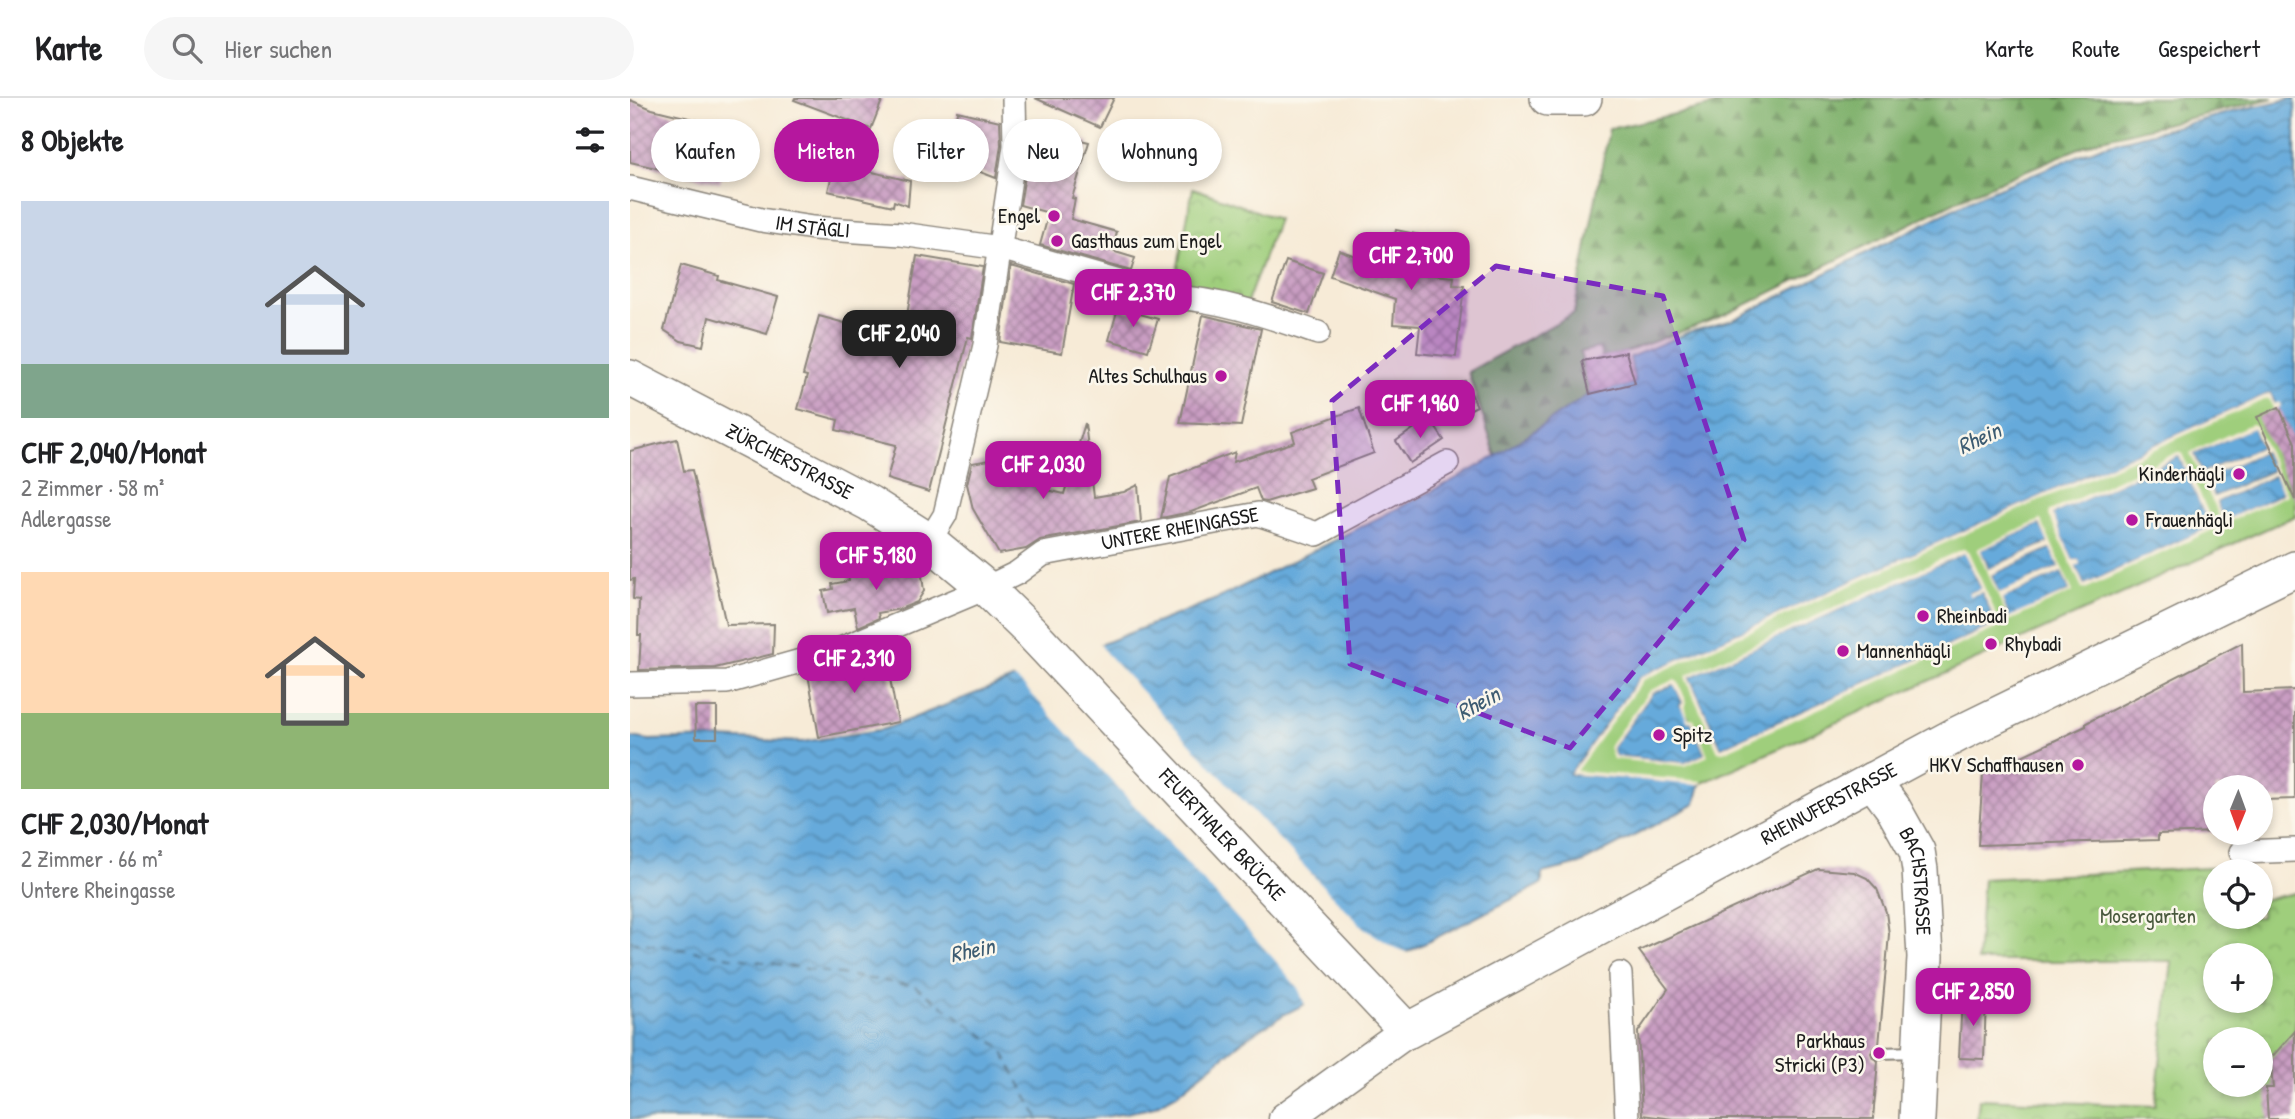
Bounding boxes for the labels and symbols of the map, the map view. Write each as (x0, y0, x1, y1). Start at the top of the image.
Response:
place label: Engel (998, 201, 1040, 230)
street label: IM STÄGLI (773, 207, 851, 244)
marker: Engel (1046, 208, 1062, 224)
place label: Gasthaus zum Engel (1071, 226, 1222, 255)
pin: CHF 2,700 (1331, 232, 1491, 292)
marker: Gasthaus zum Engel (1049, 233, 1065, 249)
pin: CHF 2,370 (1053, 270, 1213, 329)
pin: CHF 2,040 (819, 310, 979, 370)
place label: Altes Schulhaus (1089, 361, 1207, 390)
marker: Altes Schulhaus (1213, 368, 1229, 384)
pin: CHF 1,960 (1340, 380, 1500, 440)
water label: Rhein (1952, 413, 2007, 461)
street label: ZÜRCHERSTRASSE (721, 416, 858, 506)
pin: CHF 2,030 (963, 442, 1123, 501)
place label: Kinderhägli (2139, 459, 2225, 488)
marker: Kinderhägli (2231, 466, 2247, 482)
street label: UNTERE RHEINGASSE (1099, 499, 1261, 557)
place label: Frauenhägli (2145, 505, 2233, 534)
marker: Frauenhägli (2124, 512, 2140, 528)
pin: CHF 5,180 (796, 532, 956, 592)
place label: Rheinbadi (1937, 601, 2008, 630)
marker: Rheinbadi (1915, 608, 1931, 624)
place label: Rhybadi (2005, 629, 2062, 658)
pin: CHF 2,310 (774, 636, 934, 695)
place label: Mannenhägli (1857, 636, 1951, 665)
marker: Rhybadi (1983, 636, 1999, 652)
marker: Mannenhägli (1835, 643, 1851, 659)
water label: Rhein (1451, 677, 1506, 727)
place label: Spitz (1673, 720, 1713, 749)
marker: Spitz (1651, 727, 1667, 743)
place label: HKV Schaffhausen (1929, 750, 2064, 779)
street label: RHEINUFERSTRASSE (1755, 755, 1902, 852)
marker: HKV Schaffhausen (2070, 757, 2086, 773)
street label: FEUERTHALER BRÜCKE (1152, 761, 1292, 907)
north arrow (2203, 775, 2273, 845)
street label: BACHSTRASSE (1892, 822, 1939, 936)
park label: Mosergarten (2100, 901, 2196, 930)
water label: Rhein (947, 929, 999, 969)
pin: CHF 2,850 (1893, 968, 2053, 1028)
place label: Parkhaus Stricki (P3) (1775, 1026, 1865, 1079)
marker: Parkhaus Stricki (P3) (1871, 1045, 1887, 1061)

